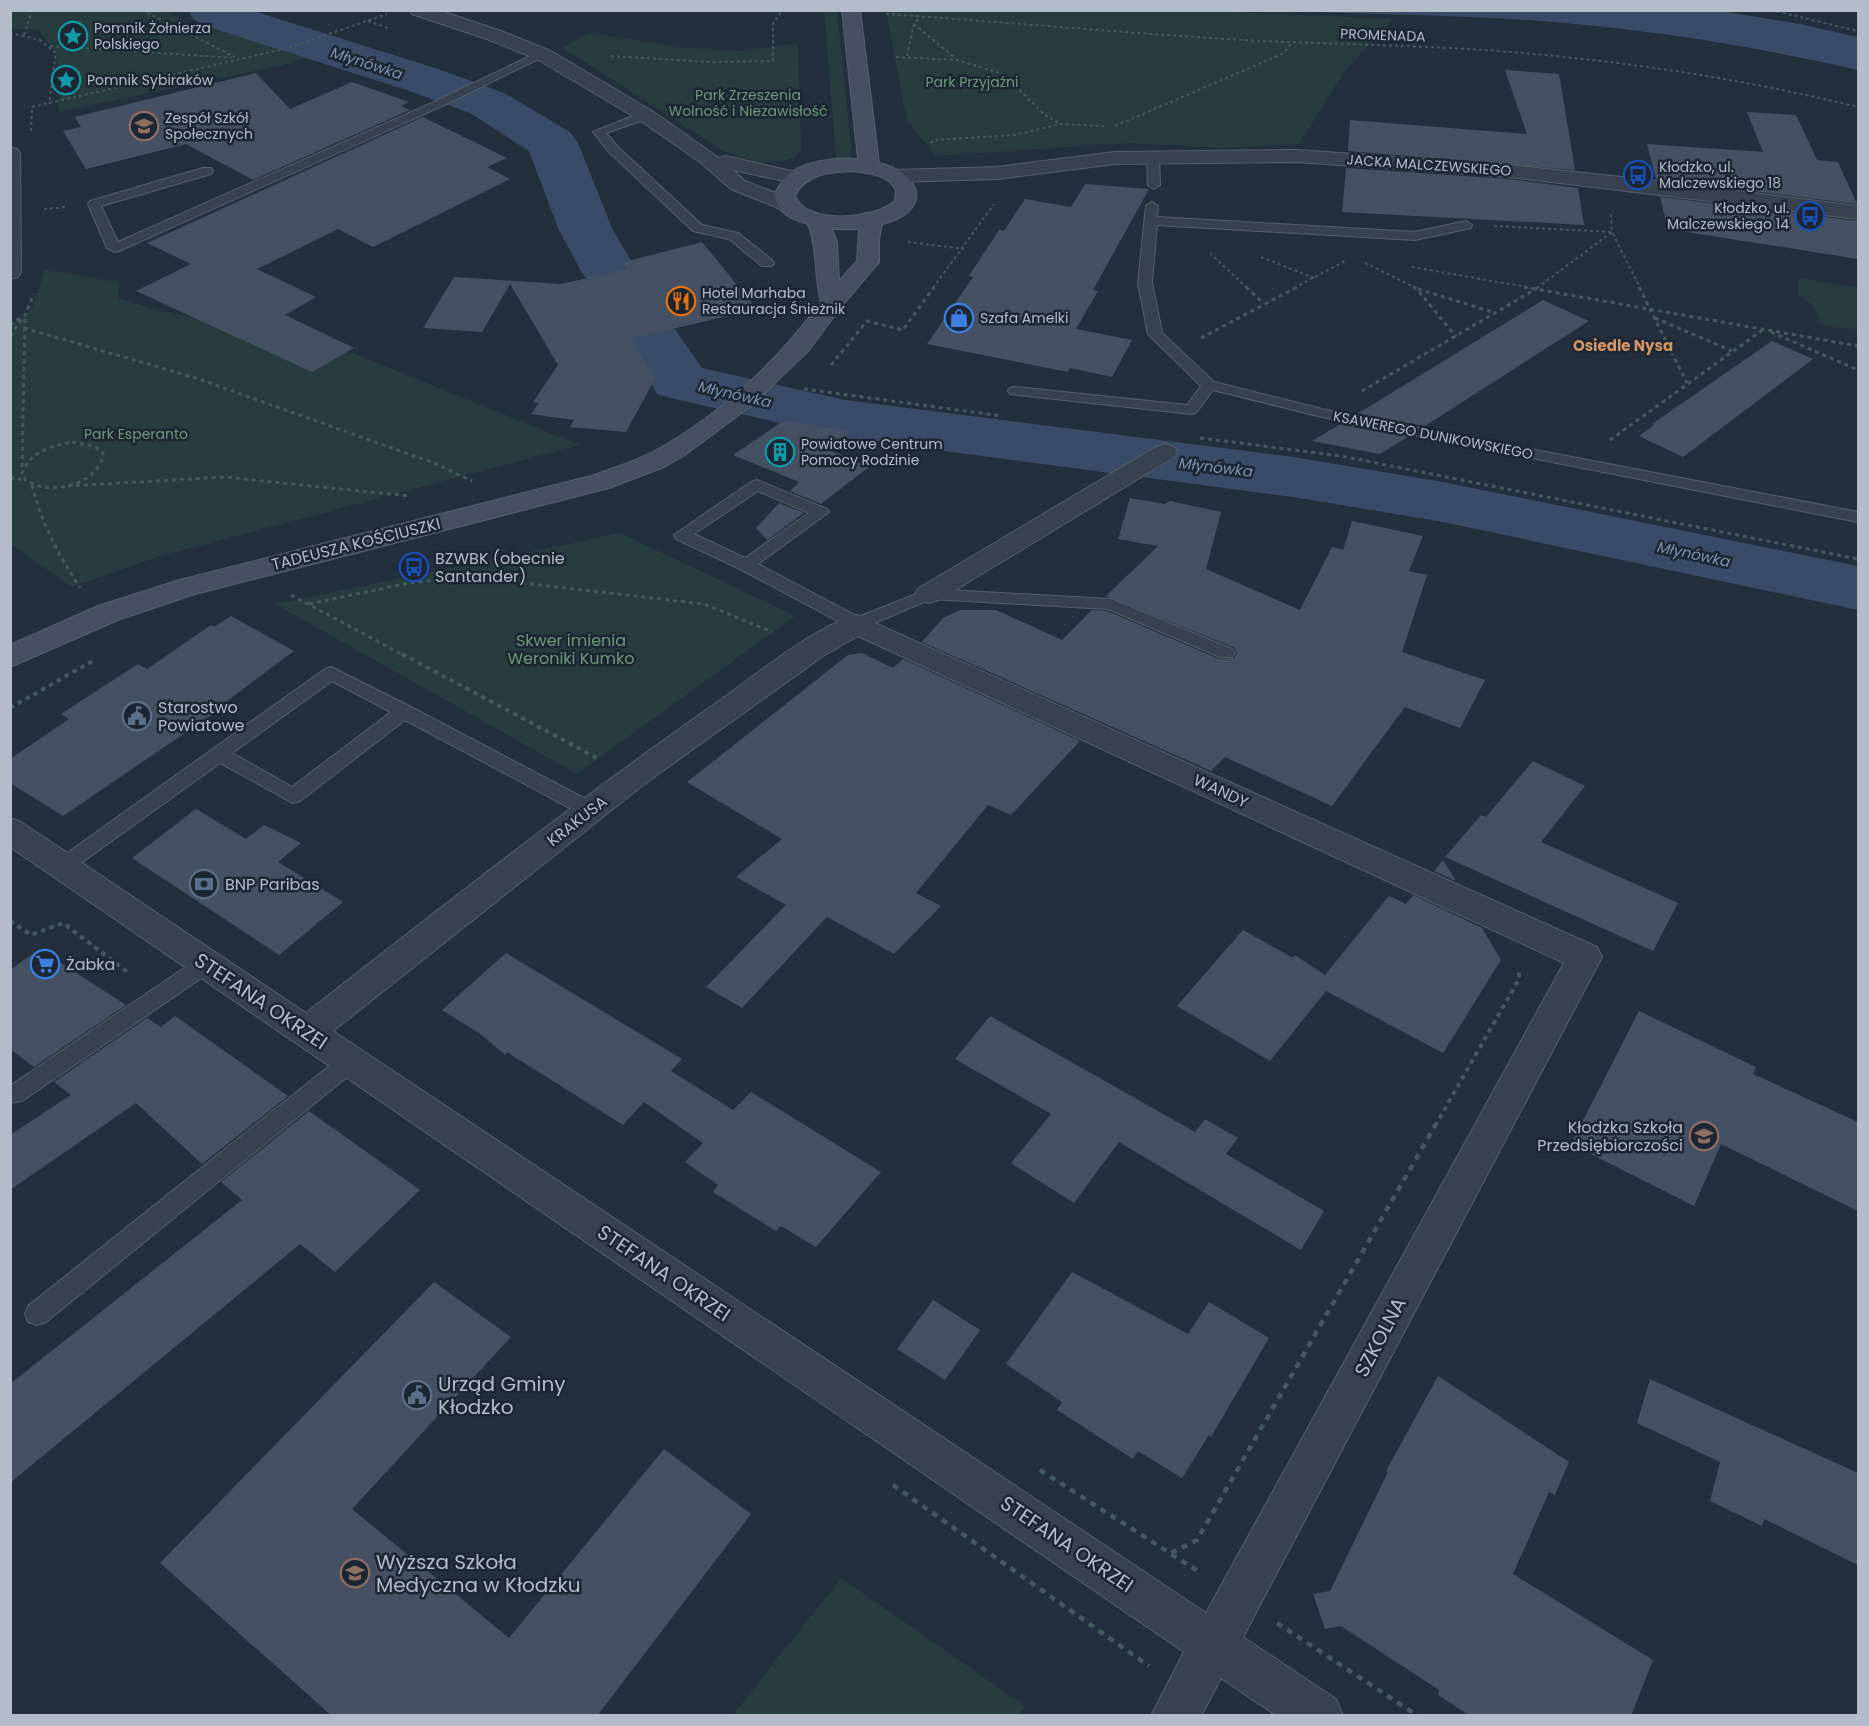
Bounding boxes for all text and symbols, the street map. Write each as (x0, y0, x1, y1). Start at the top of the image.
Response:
place label: Pomnik Żołnierza Polskiego (94, 18, 211, 54)
place icon: Pomnik Żołnierza Polskiego (57, 20, 89, 52)
street label: PROMENADA (1340, 24, 1426, 46)
water label: Młynówka (328, 42, 406, 84)
place icon: Pomnik Sybiraków (50, 64, 82, 96)
place label: Pomnik Sybiraków (87, 70, 214, 90)
park label: Park Przyjaźni (925, 72, 1019, 92)
park label: Park Zrzeszenia Wolność i Niezawisłość (668, 85, 828, 121)
place label: Zespół Szkół Społecznych (165, 108, 253, 144)
school or university icon: Zespół Szkół Społecznych (128, 110, 160, 142)
street label: JACKA MALCZEWSKIEGO (1346, 149, 1512, 181)
place label: Kłodzko, ul. Malczewskiego 18 (1659, 157, 1781, 193)
bus stop icon: Kłodzko, ul. Malczewskiego 18 (1622, 159, 1654, 191)
place label: Kłodzko, ul. Malczewskiego 14 (1667, 198, 1789, 234)
bus stop icon: Kłodzko, ul. Malczewskiego 14 (1794, 200, 1826, 232)
place label: Hotel Marhaba Restauracja Śnieżnik (702, 283, 846, 319)
restaurant icon: Hotel Marhaba Restauracja Śnieżnik (665, 285, 697, 317)
shop icon: Szafa Amelki (943, 302, 975, 334)
place label: Szafa Amelki (980, 308, 1069, 328)
district label: Osiedle Nysa (1573, 335, 1673, 356)
water label: Młynówka (696, 375, 774, 413)
street label: KSAWEREGO DUNIKOWSKIEGO (1331, 406, 1535, 464)
park label: Park Esperanto (84, 424, 188, 444)
place label: Powiatowe Centrum Pomocy Rodzinie (801, 434, 943, 470)
building icon: Powiatowe Centrum Pomocy Rodzinie (764, 436, 796, 468)
water label: Młynówka (1178, 452, 1254, 482)
street label: TADEUSZA KOŚCIUSZKI (269, 512, 443, 576)
water label: Młynówka (1655, 536, 1733, 572)
place label: BZWBK (obecnie Santander) (435, 547, 565, 588)
bus stop icon: BZWBK (obecnie Santander) (398, 551, 430, 583)
park label: Skwer imienia Weroniki Kumko (507, 629, 635, 670)
place label: Starostwo Powiatowe (158, 696, 245, 737)
public building icon: Starostwo Powiatowe (121, 700, 153, 732)
street label: WANDY (1190, 768, 1253, 814)
street label: KRAKUSA (542, 790, 612, 852)
bank icon: BNP Paribas (188, 868, 220, 900)
place label: BNP Paribas (225, 873, 320, 896)
street label: STEFANA OKRZEI (189, 946, 333, 1056)
supermarket icon: Żabka (29, 948, 61, 980)
place label: Żabka (66, 953, 115, 976)
place label: Kłodzka Szkoła Przedsiębiorczości (1537, 1116, 1683, 1157)
school or university icon: Kłodzka Szkoła Przedsiębiorczości (1688, 1120, 1720, 1152)
street label: STEFANA OKRZEI (592, 1218, 736, 1328)
street label: SZKOLNA (1347, 1292, 1413, 1382)
place label: Urząd Gminy Kłodzko (438, 1370, 566, 1421)
public building icon: Urząd Gminy Kłodzko (401, 1379, 433, 1411)
street label: STEFANA OKRZEI (995, 1489, 1139, 1599)
place label: Wyższa Szkoła Medyczna w Kłodzku (376, 1548, 581, 1599)
school or university icon: Wyższa Szkoła Medyczna w Kłodzku (339, 1557, 371, 1589)

